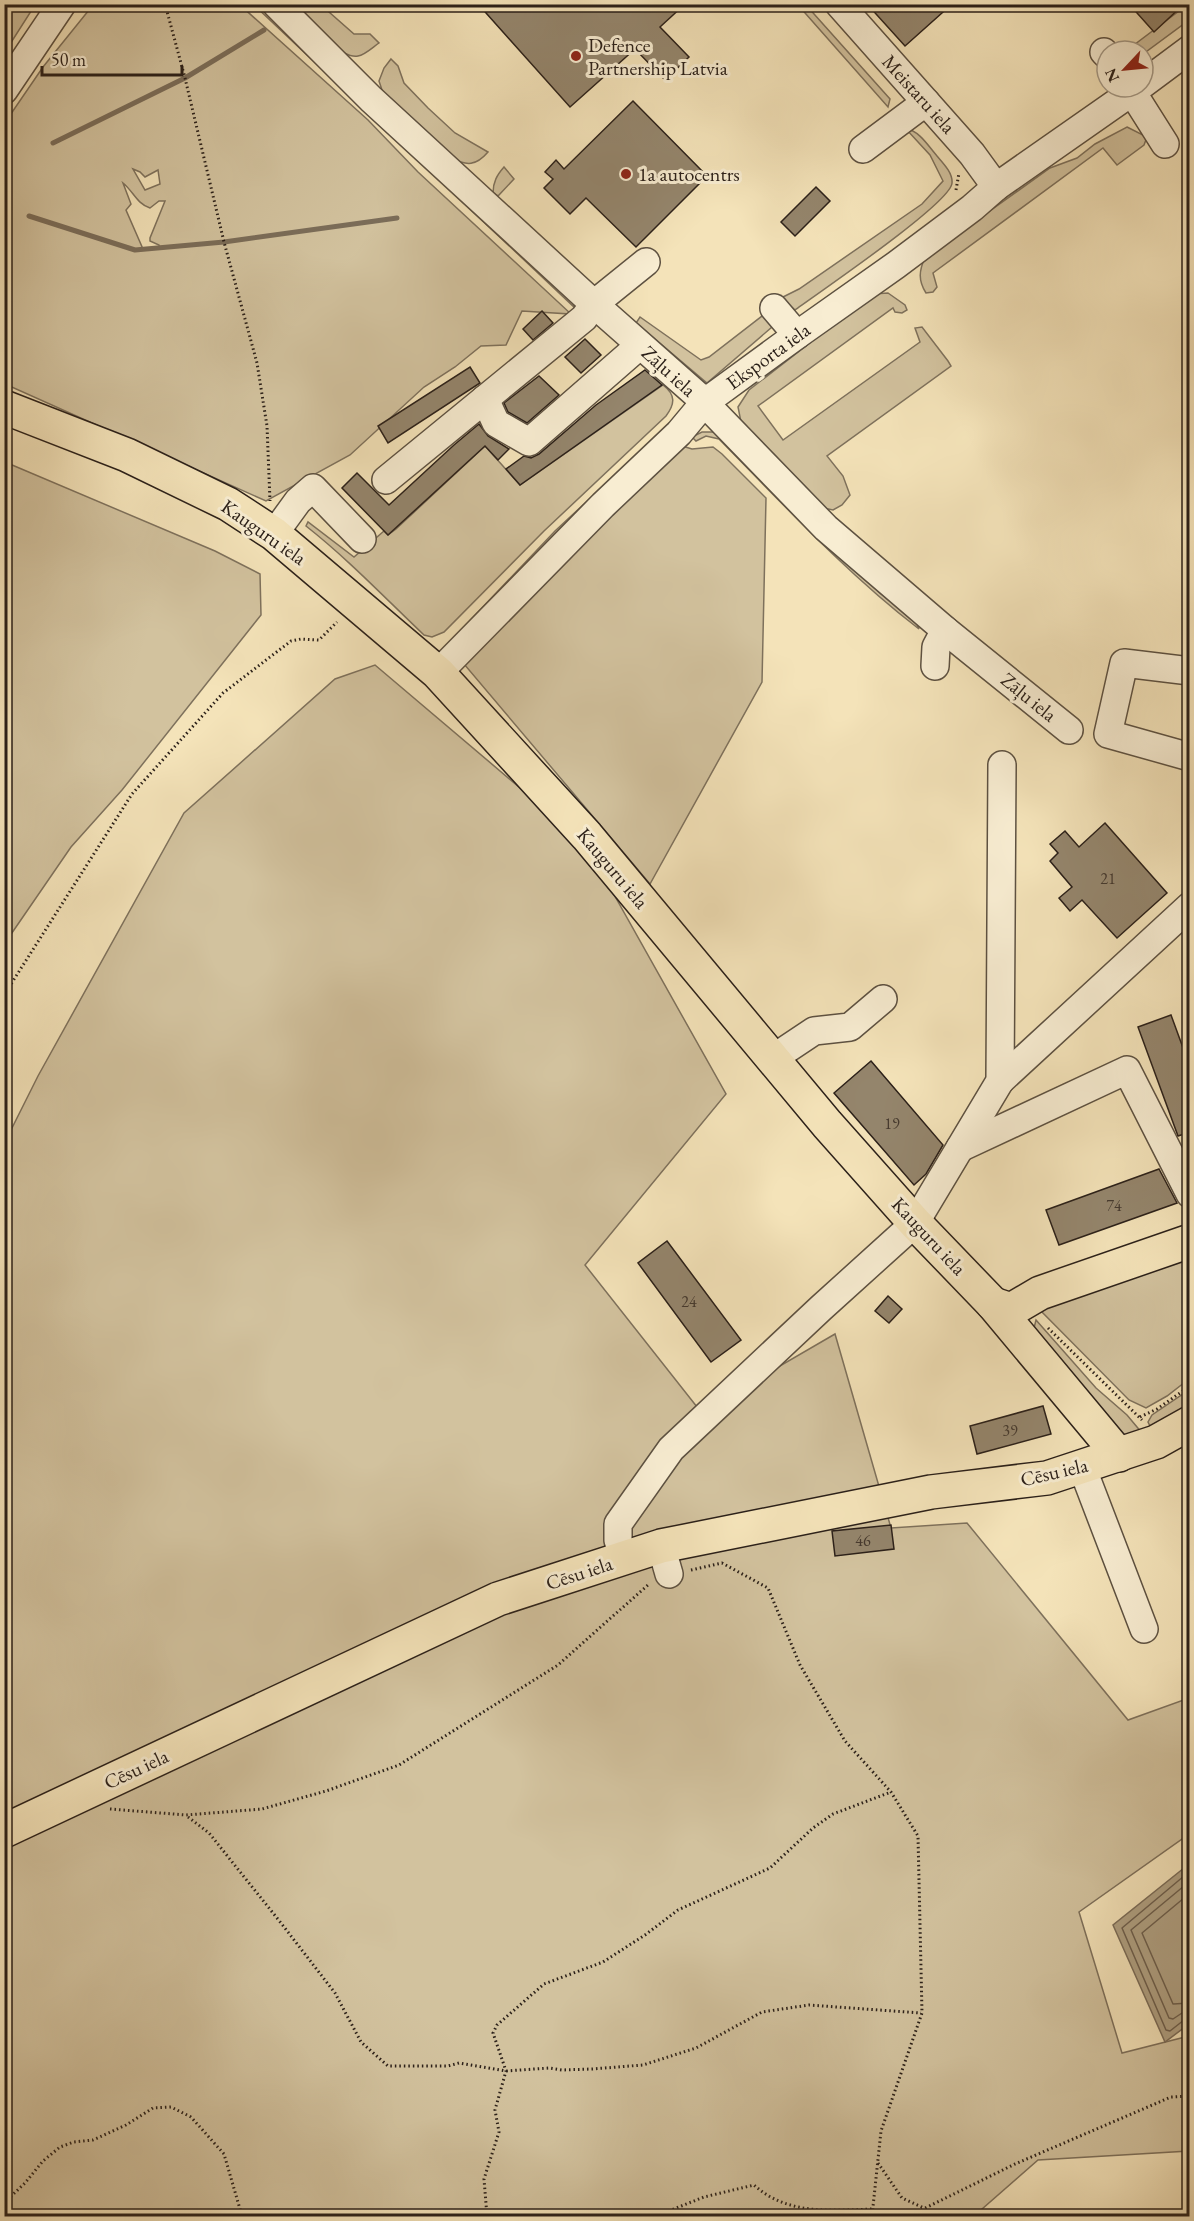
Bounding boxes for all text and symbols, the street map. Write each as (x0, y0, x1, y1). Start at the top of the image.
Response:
place label: Defence Partnership Latvia (588, 32, 728, 81)
scale bar (42, 39, 182, 77)
north arrow (1095, 39, 1155, 99)
text: 50 m (51, 48, 86, 71)
marker: Defence Partnership Latvia (569, 49, 583, 63)
street label: Meistaru iela (877, 49, 961, 139)
text: N (1100, 65, 1124, 86)
place label: 1a autocentrs (638, 161, 740, 187)
marker: 1a autocentrs (619, 167, 633, 181)
street label: Eksporta iela (721, 317, 815, 395)
street label: Zāļu iela (636, 340, 702, 402)
street label: Kauguru iela (216, 493, 312, 571)
street label: Zāļu iela (996, 666, 1062, 728)
street label: Kauguru iela (572, 822, 654, 914)
house number: 21 (1100, 868, 1116, 889)
house number: 19 (884, 1113, 900, 1134)
street label: Kauguru iela (886, 1191, 972, 1281)
house number: 74 (1106, 1195, 1122, 1216)
house number: 24 (681, 1291, 697, 1312)
house number: 39 (1002, 1420, 1018, 1441)
street label: Cēsu iela (1018, 1452, 1090, 1492)
house number: 46 (855, 1530, 871, 1551)
street label: Cēsu iela (542, 1550, 616, 1596)
street label: Cēsu iela (99, 1743, 173, 1795)

